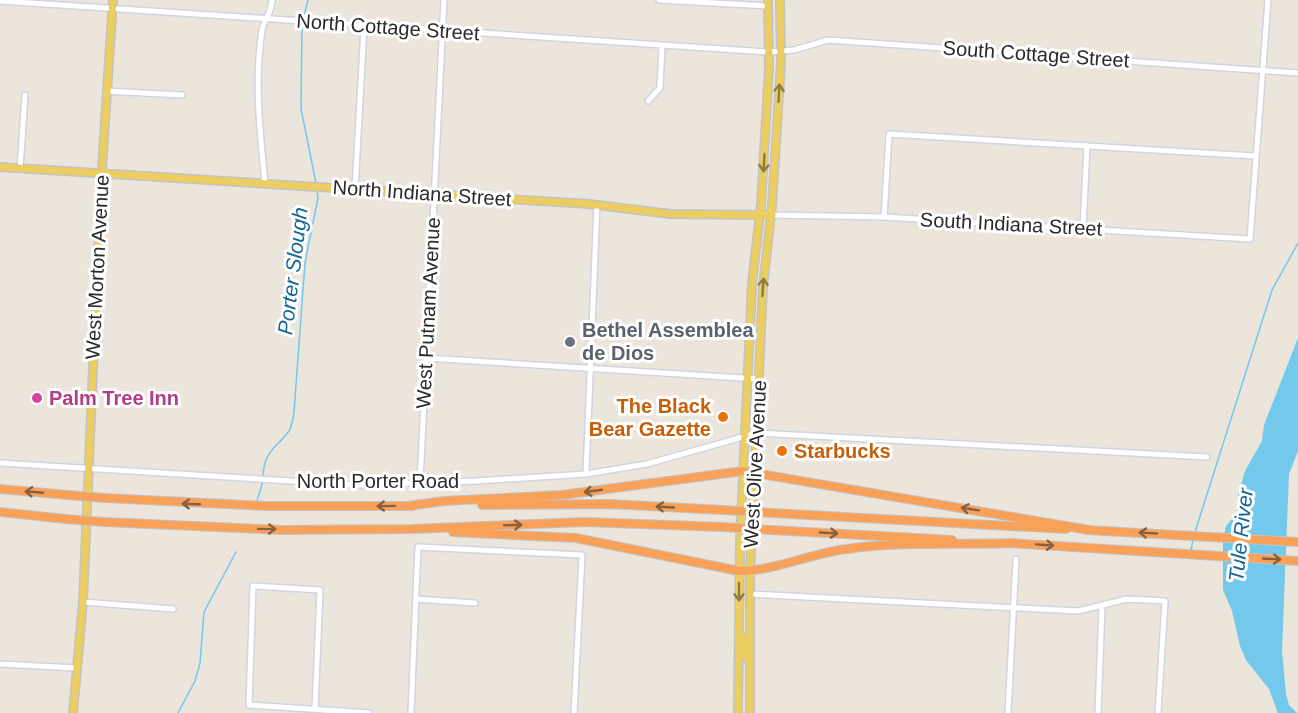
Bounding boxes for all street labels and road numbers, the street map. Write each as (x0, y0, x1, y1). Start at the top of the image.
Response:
street label: North Cottage Street (296, 10, 481, 44)
street label: South Cottage Street (942, 37, 1130, 72)
street label: West Morton Avenue (81, 174, 113, 360)
street label: North Indiana Street (332, 176, 512, 210)
street label: South Indiana Street (919, 208, 1103, 240)
street label: West Putnam Avenue (412, 217, 444, 409)
street label: West Olive Avenue (740, 379, 770, 549)
street label: North Porter Road (297, 470, 459, 492)

